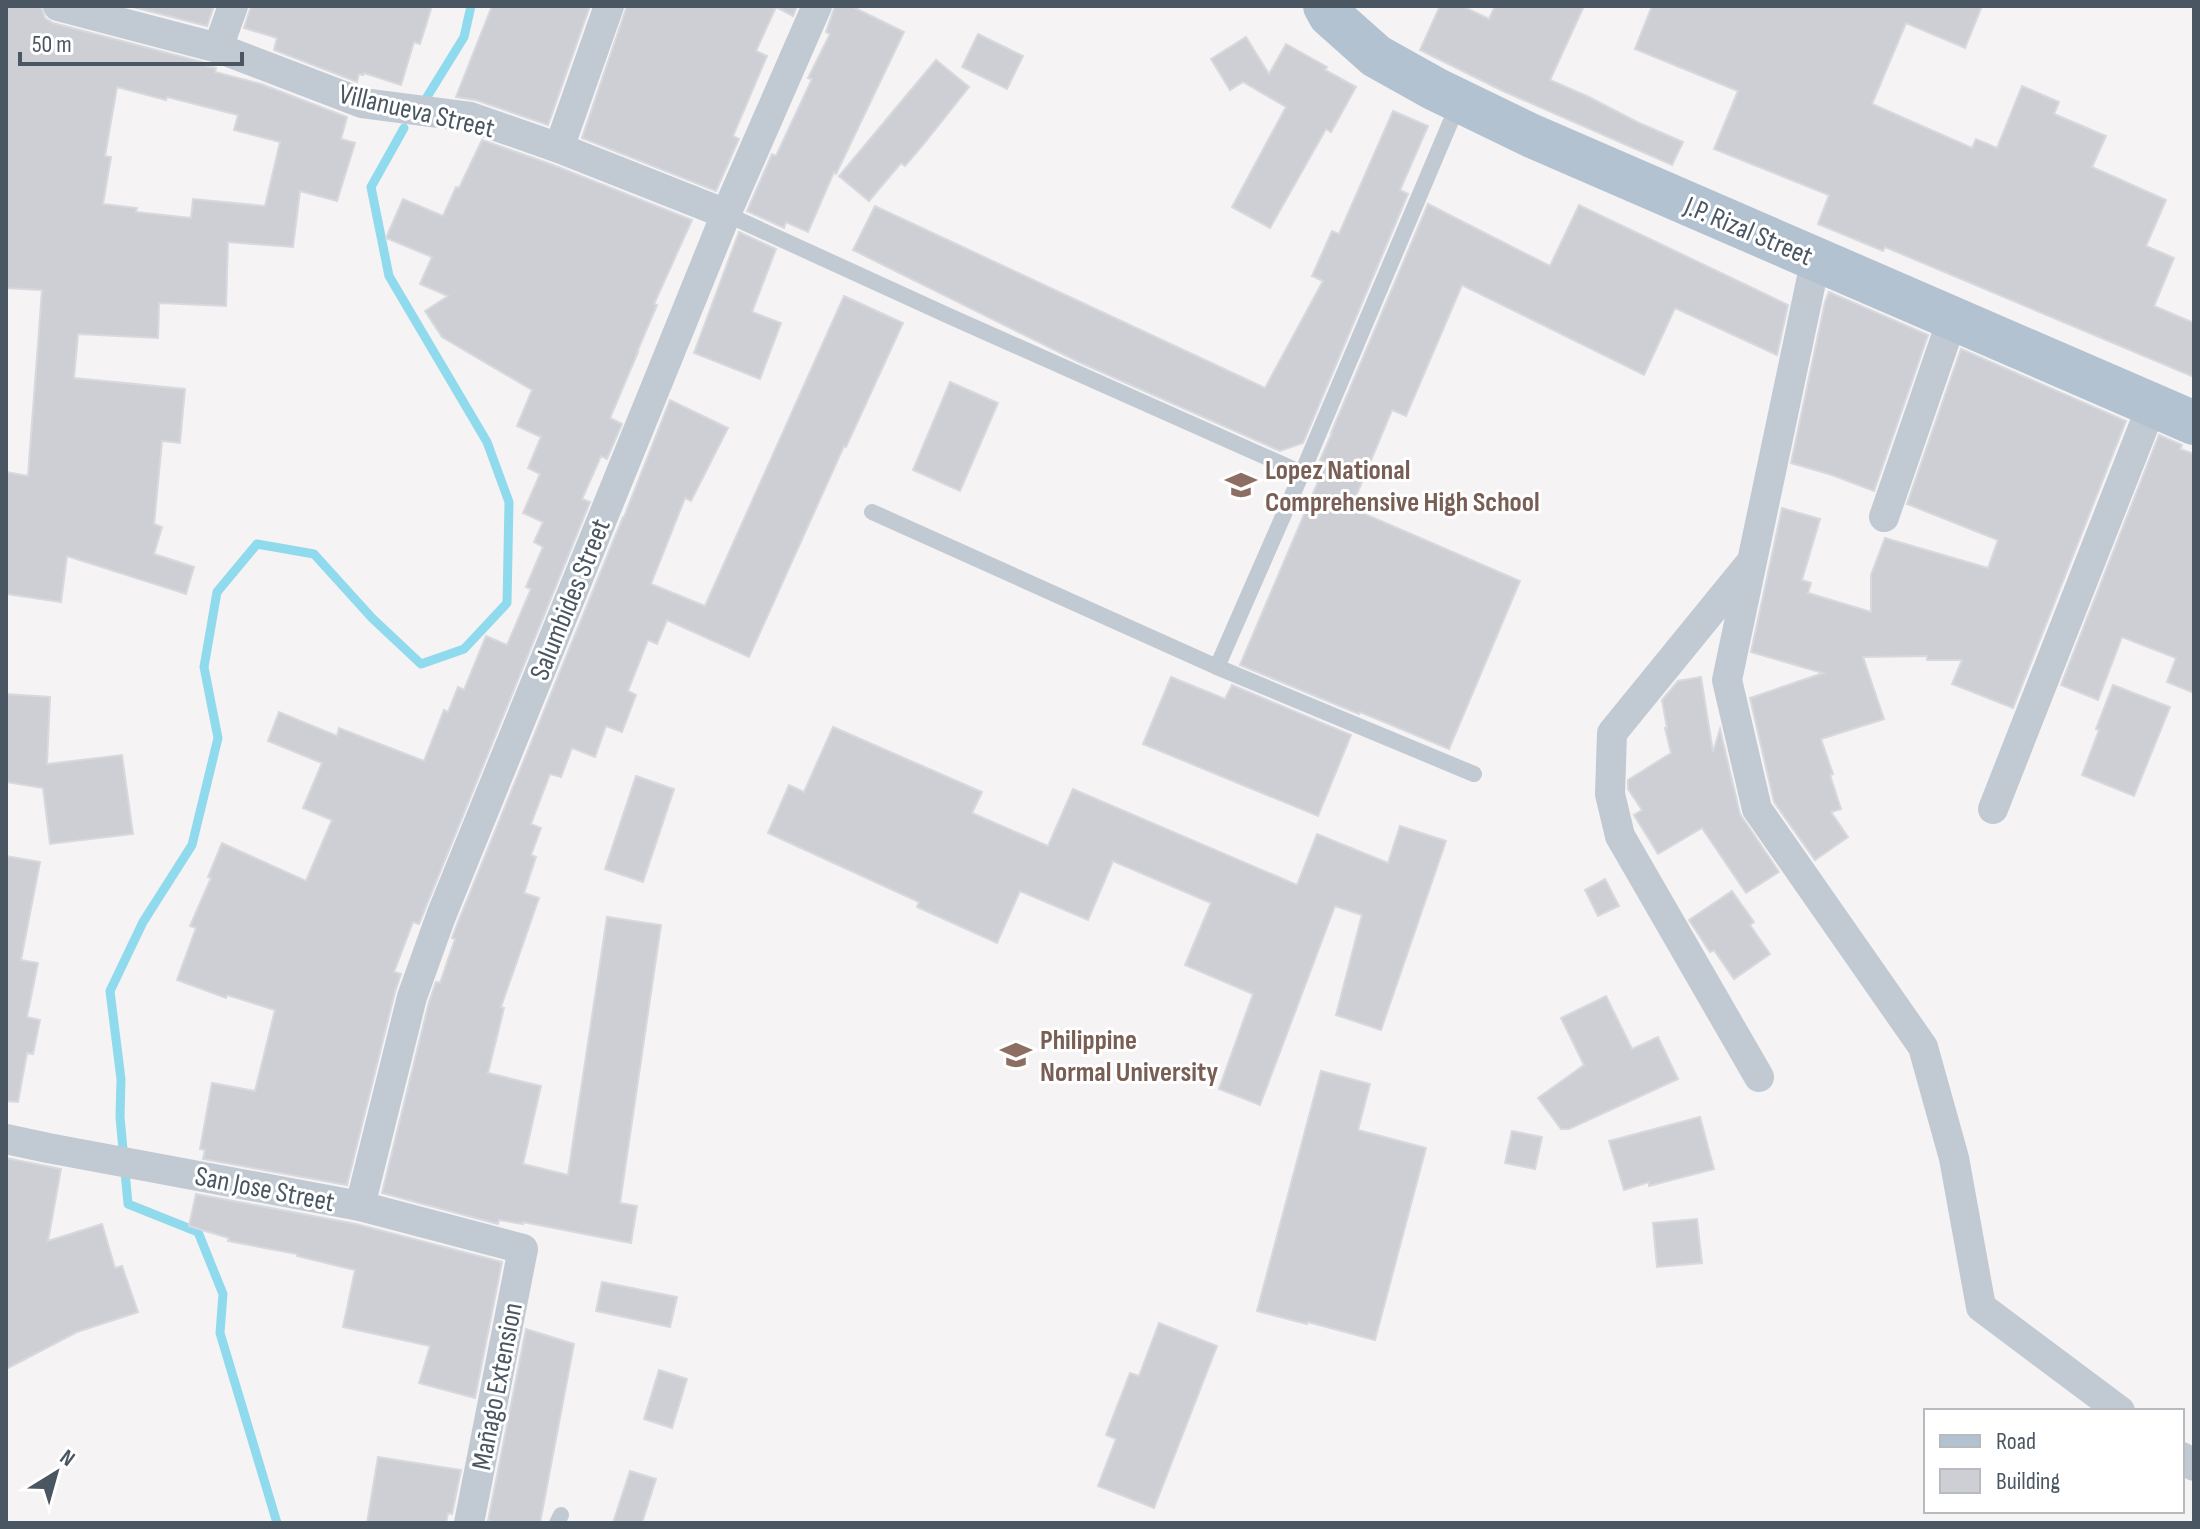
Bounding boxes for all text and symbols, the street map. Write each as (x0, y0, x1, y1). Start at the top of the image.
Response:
scale bar (20, 16, 242, 66)
text: 50 m (32, 30, 72, 59)
street label: Villanueva Street (336, 78, 498, 145)
street label: J.P. Rizal Street (1678, 189, 1817, 273)
place label: Lopez National Comprehensive High School (1265, 454, 1540, 519)
school or university icon: Lopez National Comprehensive High School (1224, 468, 1258, 502)
street label: Salumbides Street (523, 514, 618, 685)
place label: Philippine Normal University (1040, 1024, 1218, 1089)
school or university icon: Philippine Normal University (999, 1038, 1033, 1072)
street label: San Jose Street (192, 1160, 337, 1219)
street label: Mañago Extension (465, 1300, 530, 1473)
legend (1924, 1409, 2184, 1513)
text: Road (1996, 1427, 2036, 1456)
north arrow (16, 1433, 96, 1513)
text: N (54, 1444, 80, 1473)
text: Building (1996, 1467, 2060, 1496)

